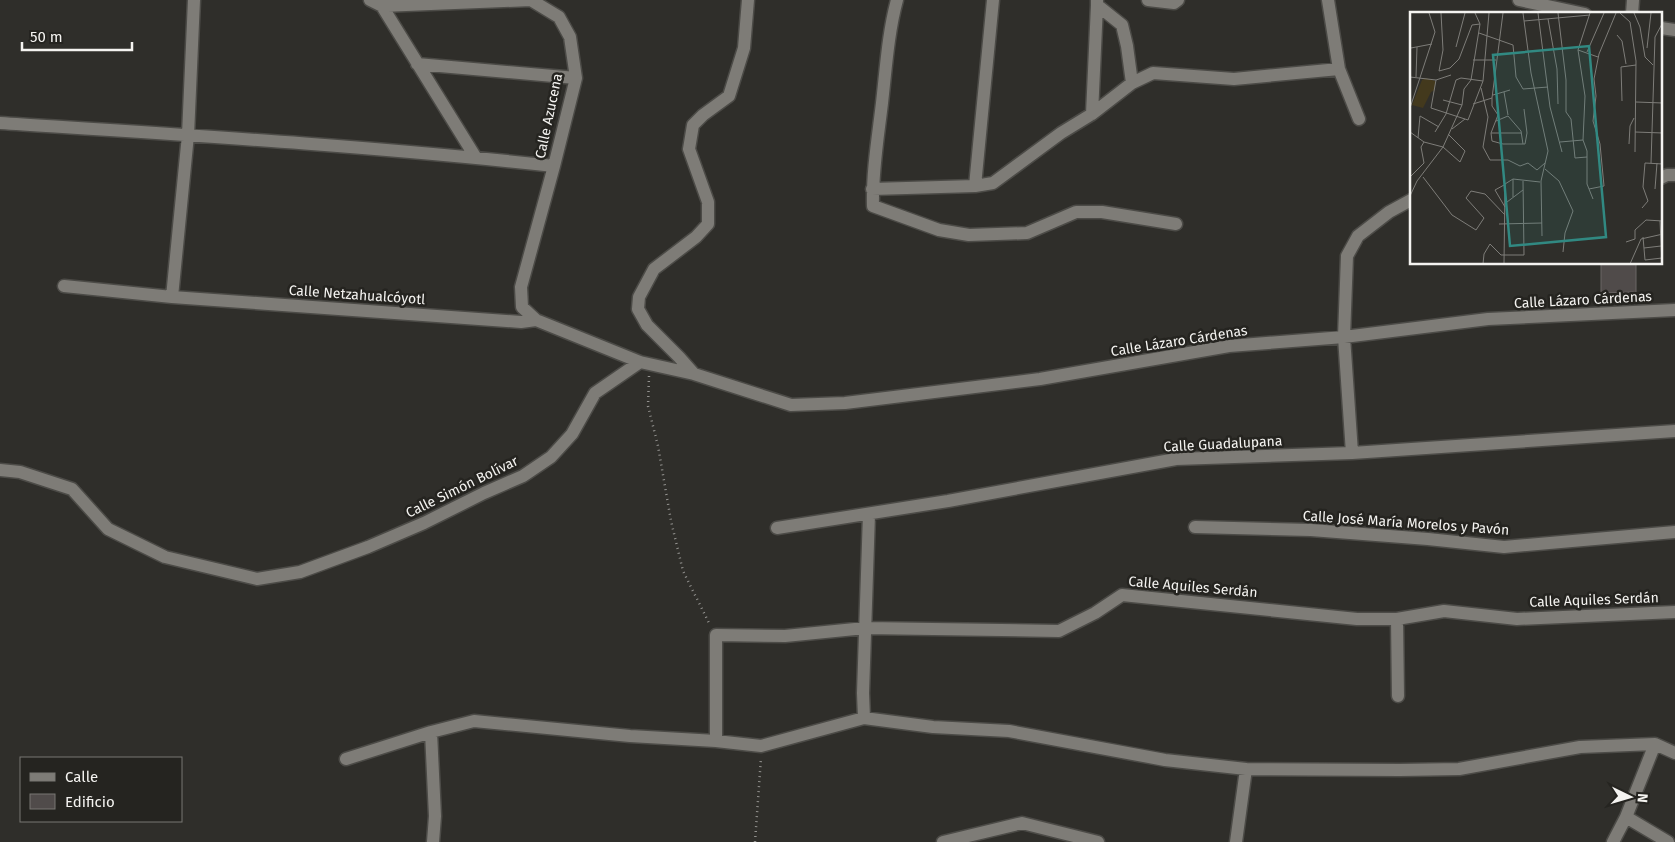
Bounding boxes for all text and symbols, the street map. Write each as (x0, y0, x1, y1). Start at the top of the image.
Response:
inset map (1410, 12, 1662, 265)
scale bar (22, 20, 132, 52)
text: 50 m (30, 28, 63, 46)
street label: Calle Azucena (532, 72, 566, 160)
street label: Calle Netzahualcóyotl (288, 282, 426, 308)
street label: Calle Lázaro Cárdenas (1514, 288, 1653, 312)
street label: Calle Lázaro Cárdenas (1110, 322, 1249, 360)
street label: Calle Guadalupana (1163, 432, 1283, 456)
street label: Calle Simón Bolívar (403, 452, 521, 522)
street label: Calle José María Morelos y Pavón (1302, 507, 1510, 539)
street label: Calle Aquiles Serdán (1128, 573, 1258, 601)
street label: Calle Aquiles Serdán (1529, 589, 1659, 611)
legend (20, 757, 182, 822)
text: Calle (65, 768, 98, 786)
north arrow (1605, 772, 1655, 822)
text: Edificio (65, 793, 115, 811)
text: N (1634, 793, 1651, 803)

